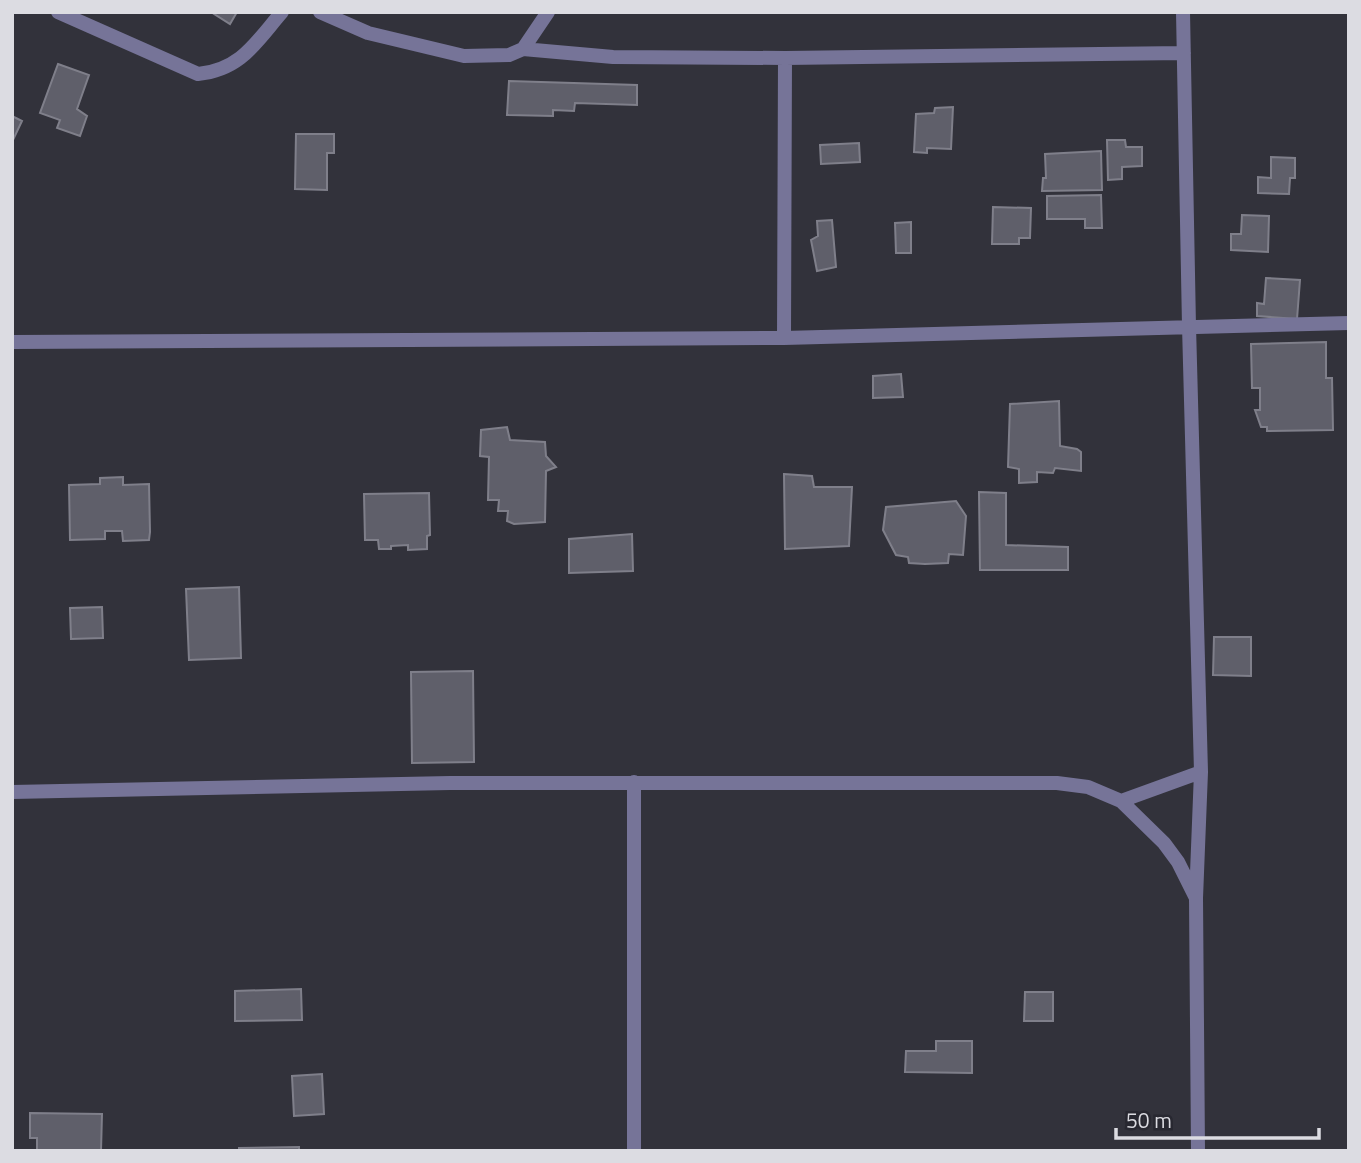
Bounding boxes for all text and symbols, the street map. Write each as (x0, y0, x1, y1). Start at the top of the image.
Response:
scale bar (1116, 1096, 1319, 1140)
text: 50 m (1126, 1104, 1172, 1136)

